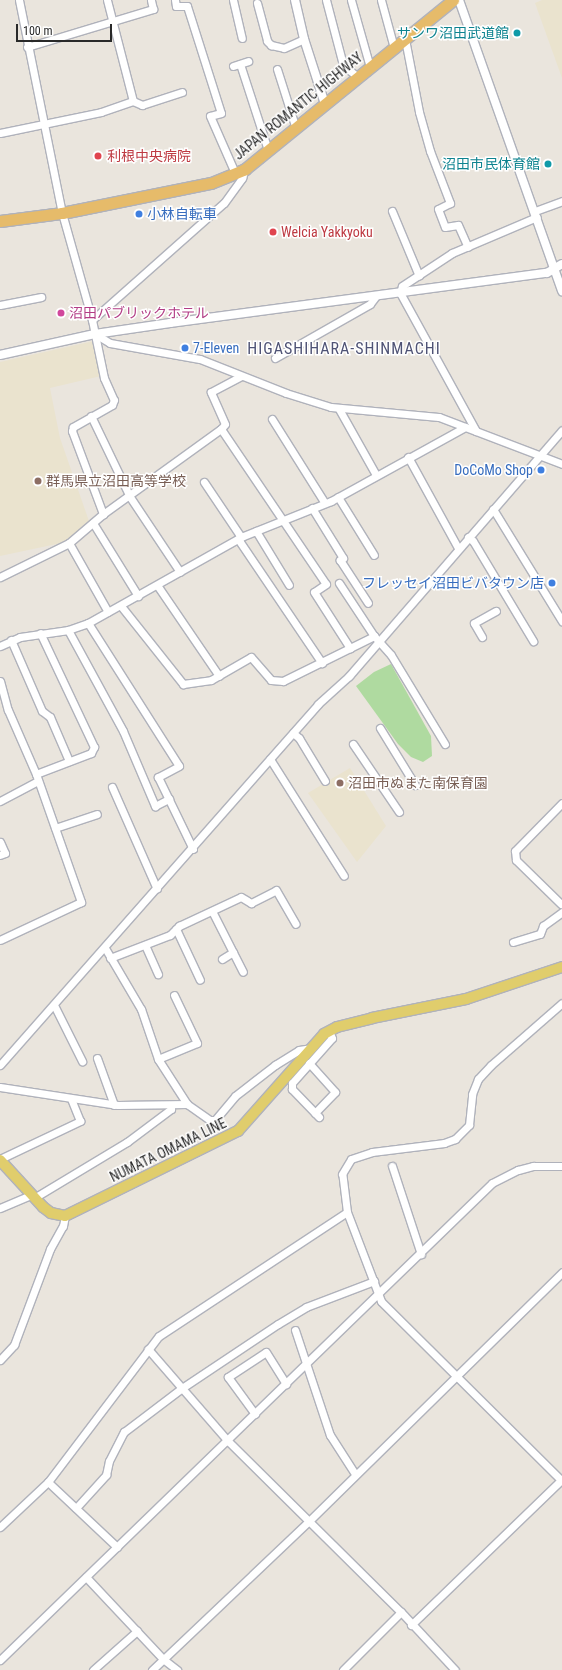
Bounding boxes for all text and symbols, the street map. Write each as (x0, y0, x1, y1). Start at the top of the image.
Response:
scale bar (18, 16, 114, 42)
text: 100 m (23, 24, 53, 38)
place label: サンワ沼田武道館 (397, 25, 509, 41)
marker: サンワ沼田武道館 (512, 28, 522, 38)
street label: JAPAN ROMANTIC HIGHWAY (230, 49, 366, 163)
place label: 利根中央病院 (107, 148, 191, 164)
marker: 利根中央病院 (92, 150, 104, 162)
place label: 沼田市民体育館 (442, 156, 540, 172)
marker: 沼田市民体育館 (543, 159, 553, 169)
place label: 小林自転車 (147, 206, 217, 222)
marker: 小林自転車 (134, 209, 144, 219)
place label: Welcia Yakkyoku (281, 224, 373, 240)
marker: Welcia Yakkyoku (268, 227, 278, 237)
place label: 沼田パブリックホテル (69, 305, 209, 321)
marker: 沼田パブリックホテル (56, 308, 66, 318)
district label: HIGASHIHARA-SHINMACHI (247, 339, 441, 359)
place label: 7-Eleven (193, 340, 239, 356)
marker: 7-Eleven (180, 343, 190, 353)
place label: DoCoMo Shop (454, 462, 533, 478)
marker: DoCoMo Shop (536, 465, 546, 475)
place label: 群馬県立沼田高等学校 (46, 473, 186, 489)
marker: 群馬県立沼田高等学校 (33, 476, 43, 486)
place label: フレッセイ沼田ビバタウン店 (362, 575, 544, 591)
marker: フレッセイ沼田ビバタウン店 (547, 578, 557, 588)
place label: 沼田市ぬまた南保育園 (348, 775, 488, 791)
marker: 沼田市ぬまた南保育園 (335, 778, 345, 788)
street label: NUMATA OMAMA LINE (107, 1115, 229, 1185)

